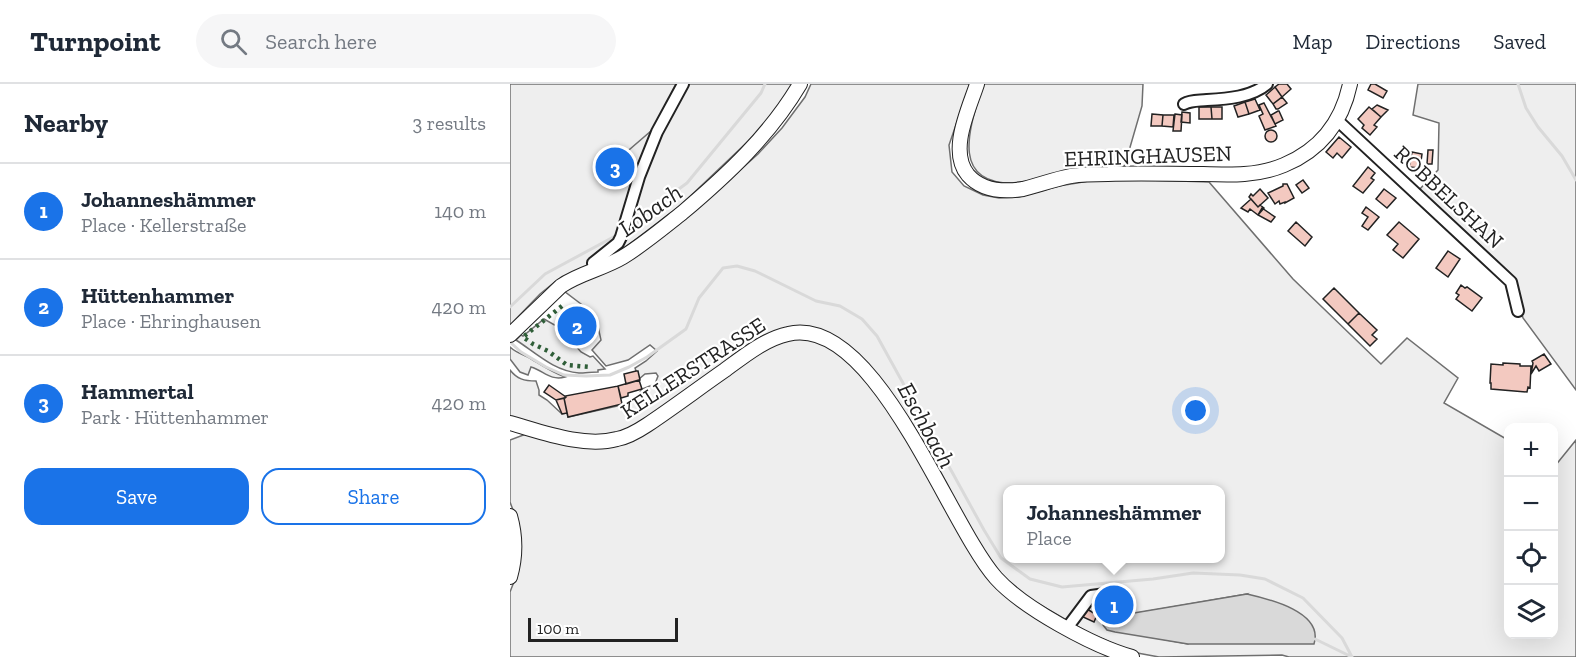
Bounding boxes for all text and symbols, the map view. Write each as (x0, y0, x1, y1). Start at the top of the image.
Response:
search box (196, 14, 616, 68)
text: Turnpoint (30, 25, 160, 58)
icon: search (217, 25, 250, 58)
text: Search here (265, 28, 377, 55)
text: Map (1293, 29, 1333, 54)
text: Directions (1366, 29, 1460, 54)
text: Saved (1493, 29, 1546, 54)
text: Nearby (24, 107, 108, 139)
text: 3 results (412, 111, 486, 135)
street label: EHRINGHAUSEN (1064, 140, 1232, 172)
street label: ROBBELSHAN (1389, 140, 1509, 254)
pin: 3 (596, 144, 634, 190)
water label: Lobach (613, 177, 687, 243)
text: Johanneshämmer (81, 186, 256, 213)
text: 1 (39, 199, 48, 223)
text: 140 m (434, 199, 486, 223)
text: Place · Kellerstraße (81, 213, 247, 237)
text: Hüttenhammer (81, 282, 234, 309)
text: 2 (38, 295, 49, 319)
text: 420 m (432, 295, 486, 319)
pin: 2 (558, 304, 596, 348)
text: Place · Ehringhausen (81, 309, 261, 333)
street label: KELLERSTRASSE (616, 311, 770, 425)
water label: Eschbach (892, 377, 962, 473)
text: Hammertal (81, 378, 194, 405)
text: 3 (38, 391, 49, 415)
text: 420 m (432, 391, 486, 415)
your location (1181, 396, 1210, 425)
text: Park · Hüttenhammer (81, 405, 269, 429)
map controls (1504, 423, 1558, 639)
button: + (1504, 423, 1558, 477)
button: Save (24, 468, 249, 525)
button: Share (261, 468, 486, 525)
button: − (1504, 477, 1558, 531)
popup (1003, 485, 1225, 563)
text: Johanneshämmer (1026, 499, 1202, 526)
text: Place (1026, 526, 1072, 550)
button: locate (1504, 531, 1558, 585)
pin: 1 (1094, 582, 1134, 628)
button: layers (1504, 585, 1558, 639)
scale bar (528, 615, 678, 642)
text: 100 m (537, 619, 579, 638)

